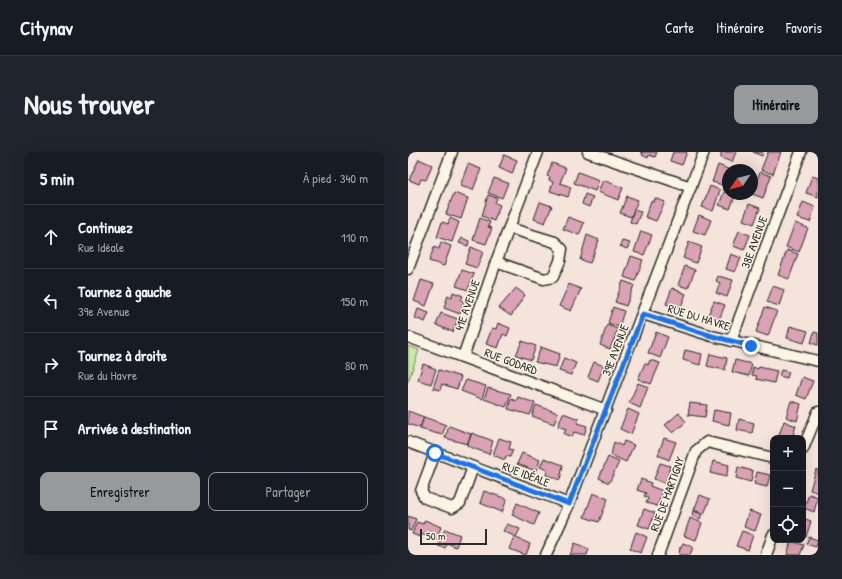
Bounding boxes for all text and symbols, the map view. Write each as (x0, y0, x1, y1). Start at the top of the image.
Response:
text: Citynav (20, 15, 73, 41)
text: Carte (665, 18, 694, 37)
text: Itinéraire (716, 18, 764, 37)
text: Favoris (786, 18, 822, 37)
text: Nous trouver (24, 85, 155, 123)
button: Itinéraire (734, 85, 818, 124)
north arrow (722, 164, 758, 200)
text: 5 min (40, 167, 74, 190)
text: À pied · 340 m (303, 169, 368, 187)
street label: 38E AVENUE (737, 213, 772, 271)
text: Continuez (78, 217, 133, 238)
icon: ahead (40, 226, 62, 248)
text: 110 m (341, 228, 368, 246)
text: Rue Idéale (78, 238, 124, 256)
street label: 41E AVENUE (450, 276, 484, 333)
text: Tournez à gauche (78, 281, 171, 302)
icon: left (40, 290, 62, 312)
text: 150 m (340, 292, 368, 310)
street label: RUE DU HAVRE (666, 299, 733, 335)
text: 39e Avenue (78, 302, 130, 320)
street label: 39E AVENUE (597, 321, 633, 378)
route end (742, 337, 760, 355)
street label: RUE GODARD (482, 344, 540, 379)
text: Tournez à droite (78, 345, 167, 366)
icon: right (40, 354, 62, 376)
text: 80 m (345, 356, 368, 374)
text: Rue du Havre (78, 366, 137, 384)
icon: arrive (40, 418, 62, 440)
text: Arrivée à destination (78, 418, 191, 439)
map controls (770, 435, 806, 543)
button: + (770, 435, 806, 471)
route start (426, 444, 444, 462)
street label: RUE DE MARTIGNY (646, 454, 689, 534)
street label: RUE IDÉALE (500, 457, 553, 491)
button: − (770, 471, 806, 507)
button: Enregistrer (40, 472, 200, 511)
button: Partager (208, 472, 368, 511)
button: locate (770, 507, 806, 543)
scale bar (420, 527, 487, 546)
text: 50 m (426, 529, 446, 543)

